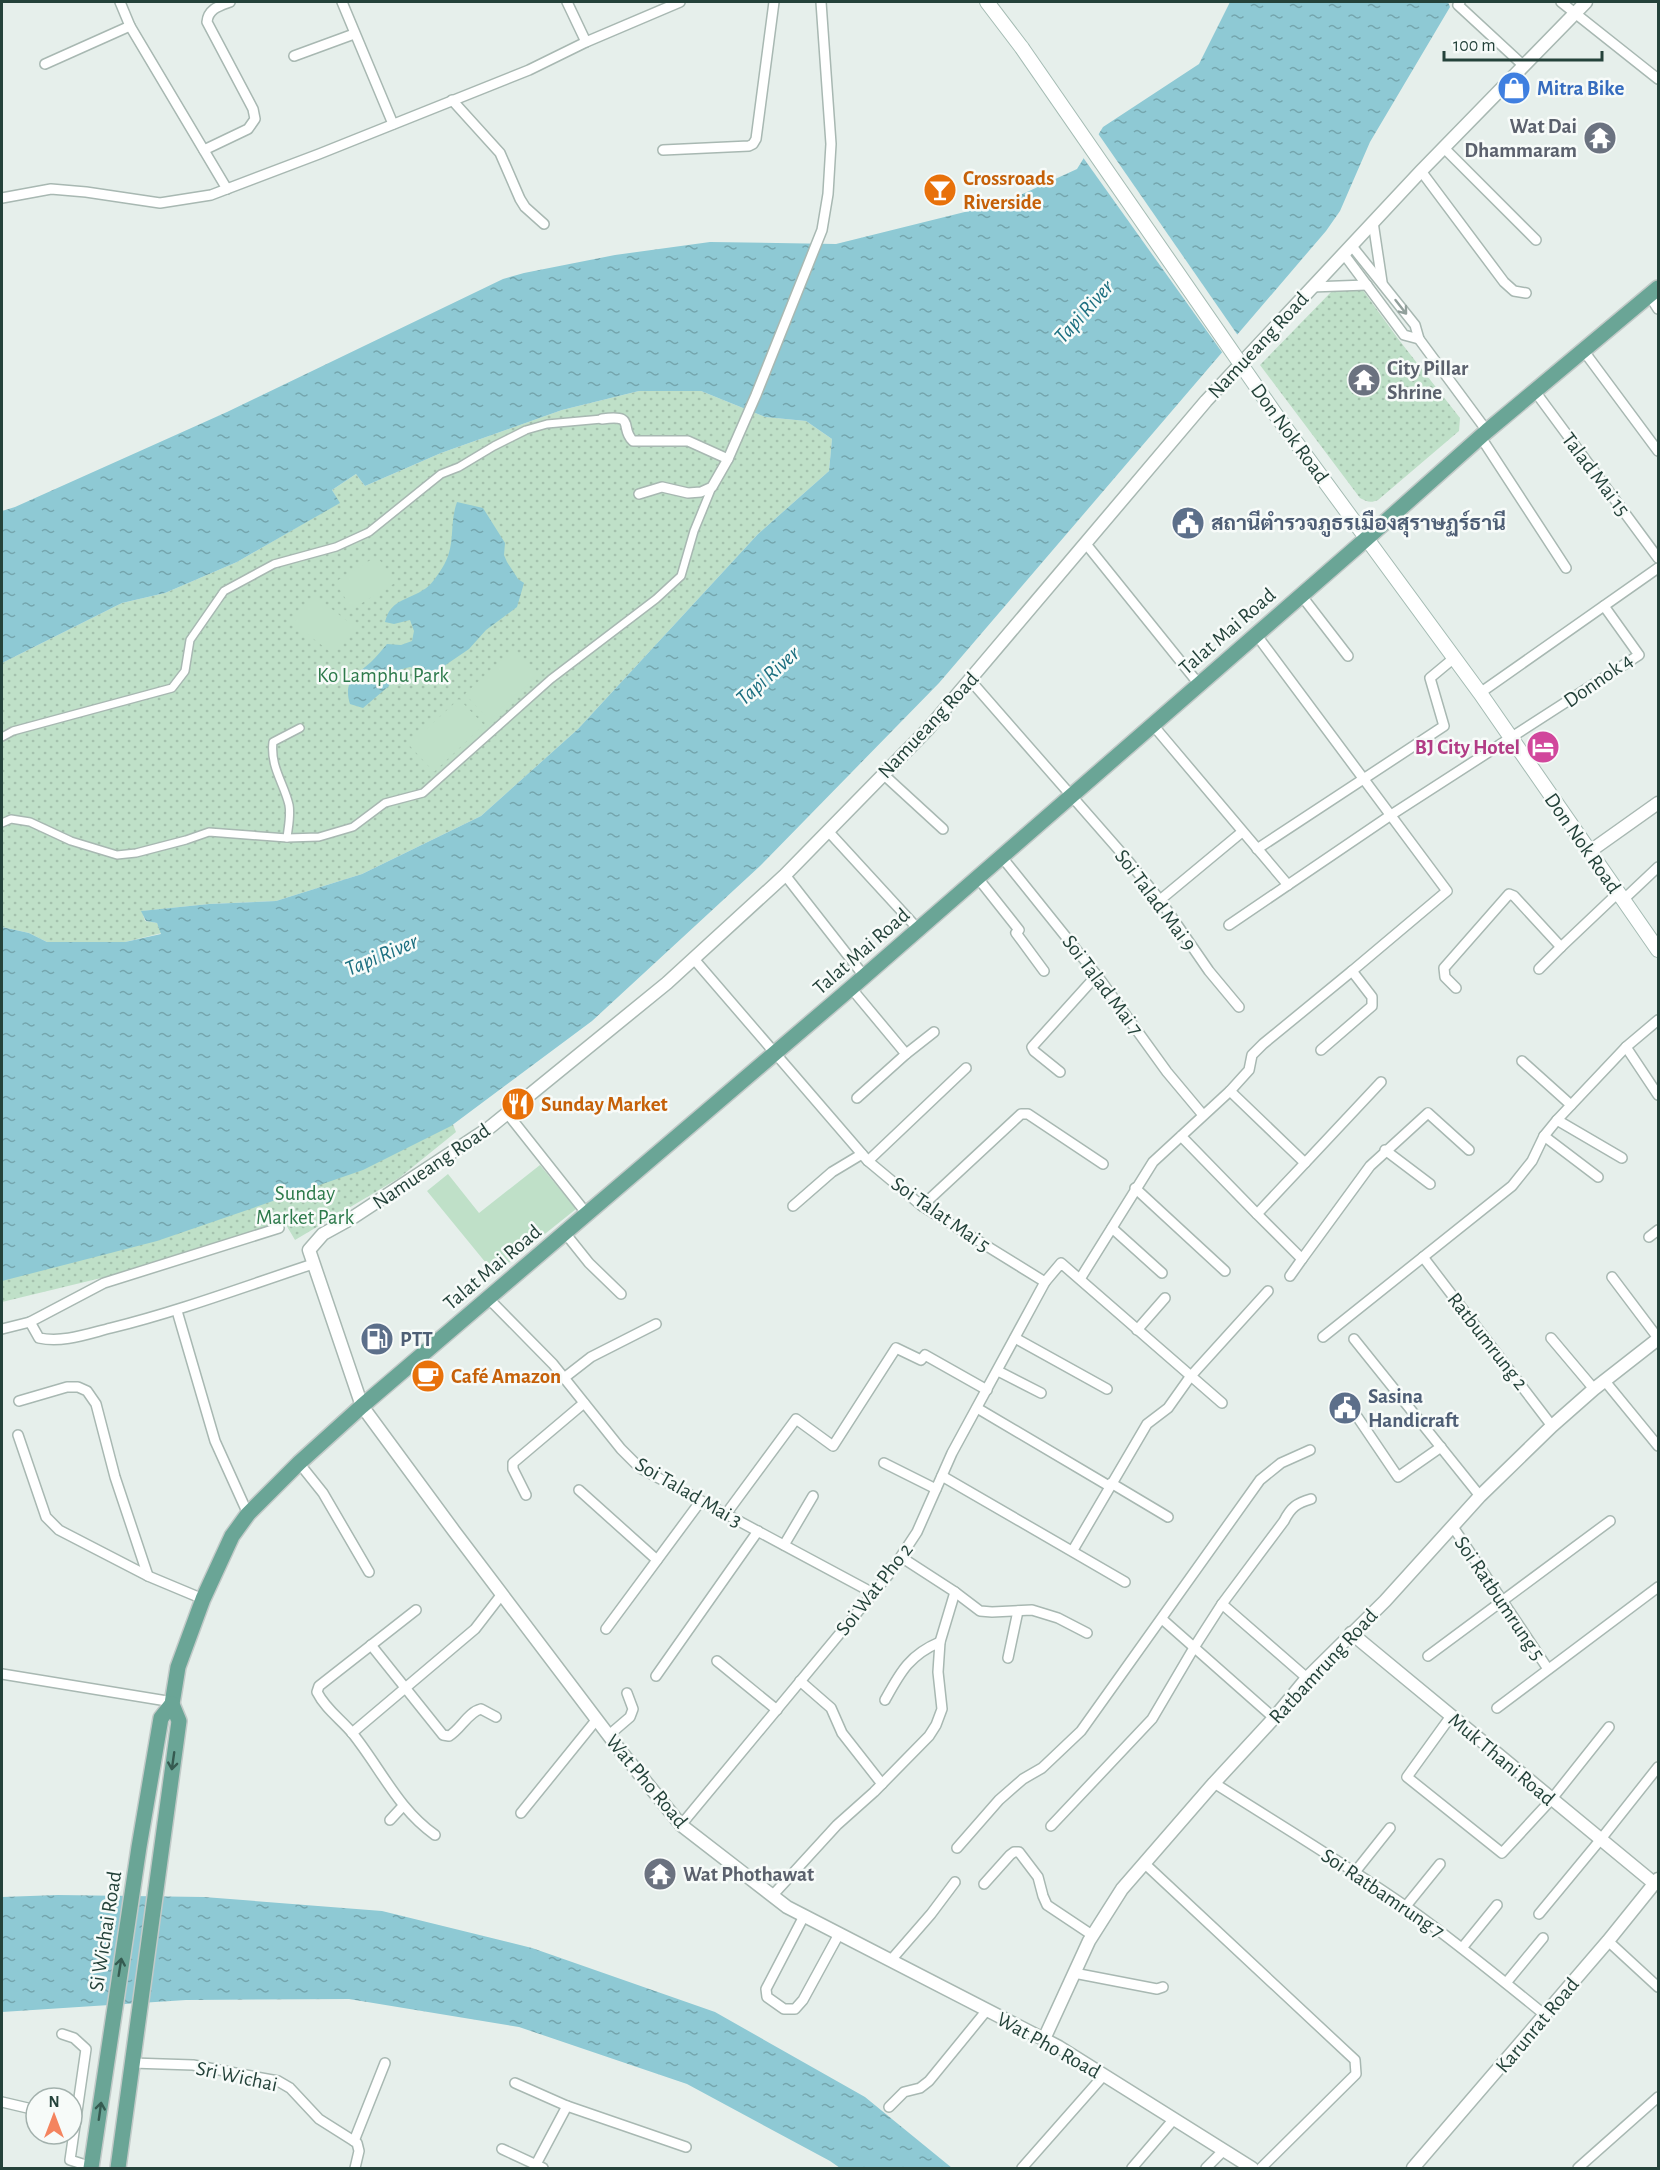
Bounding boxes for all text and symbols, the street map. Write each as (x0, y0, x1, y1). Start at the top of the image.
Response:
scale bar (1444, 24, 1602, 62)
text: 100 m (1453, 37, 1496, 55)
shop icon: Mitra Bike (1496, 70, 1532, 106)
place label: Mitra Bike (1537, 78, 1624, 99)
place label: Wat Dai Dhammaram (1464, 116, 1577, 161)
temple icon: Wat Dai Dhammaram (1582, 120, 1618, 156)
place label: Crossroads Riverside (963, 168, 1054, 213)
bar icon: Crossroads Riverside (922, 172, 958, 208)
water label: Tapi River (1050, 275, 1119, 348)
street label: Namueang Road (1204, 288, 1313, 402)
one-way arrow (1394, 299, 1407, 315)
place label: City Pillar Shrine (1387, 358, 1469, 403)
temple icon: City Pillar Shrine (1346, 362, 1382, 398)
street label: Don Nok Road (1247, 380, 1333, 487)
street label: Talad Mai 15 (1558, 429, 1634, 520)
public building icon: สถานีตำรวจภูธรเมืองสุราษฏร์ธานี (1170, 505, 1206, 541)
place label: สถานีตำรวจภูธรเมืองสุราษฏร์ธานี (1211, 510, 1506, 538)
street label: Talat Mai Road (1175, 584, 1280, 679)
water label: Tapi River (732, 641, 805, 710)
street label: Donnok 4 (1560, 649, 1636, 712)
park label: Ko Lamphu Park (317, 665, 449, 686)
street label: Namueang Road (874, 668, 983, 782)
hotel icon: BJ City Hotel (1525, 729, 1561, 765)
place label: BJ City Hotel (1415, 737, 1520, 758)
street label: Don Nok Road (1540, 789, 1625, 897)
street label: Soi Talad Mai 9 (1111, 846, 1200, 955)
street label: Talat Mai Road (809, 904, 914, 999)
water label: Tapi River (342, 929, 422, 981)
street label: Soi Talad Mai 7 (1058, 931, 1147, 1040)
restaurant icon: Sunday Market (500, 1086, 536, 1122)
place label: Sunday Market (541, 1094, 668, 1115)
street label: Namueang Road (369, 1120, 494, 1213)
street label: Soi Talat Mai 5 (887, 1173, 994, 1256)
park label: Sunday Market Park (256, 1183, 354, 1228)
street label: Talat Mai Road (440, 1221, 545, 1314)
street label: Ratbumrung 2 (1443, 1289, 1532, 1394)
fuel station icon: PTT (359, 1321, 395, 1357)
place label: PTT (400, 1329, 433, 1350)
cafe icon: Café Amazon (410, 1358, 446, 1394)
place label: Café Amazon (451, 1366, 561, 1387)
place label: Sasina Handicraft (1368, 1386, 1459, 1431)
public building icon: Sasina Handicraft (1327, 1390, 1363, 1426)
street label: Soi Talad Mai 3 (632, 1453, 746, 1531)
street label: Soi Ratbumrung 5 (1450, 1533, 1549, 1664)
street label: Soi Wat Pho 2 (832, 1539, 917, 1640)
street label: Ratbamrung Road (1265, 1605, 1382, 1728)
street label: Muk Thani Road (1445, 1709, 1559, 1810)
street label: Wat Pho Road (602, 1731, 692, 1832)
one-way arrow (168, 1751, 179, 1770)
street label: Soi Ratbamrung 7 (1317, 1845, 1448, 1942)
temple icon: Wat Phothawat (642, 1856, 678, 1892)
place label: Wat Phothawat (683, 1864, 814, 1885)
street label: Si Wichai Road (86, 1869, 125, 1993)
one-way arrow (115, 1958, 126, 1977)
street label: Karunrat Road (1492, 1974, 1583, 2077)
street label: Wat Pho Road (993, 2008, 1104, 2083)
street label: Sri Wichai (194, 2058, 280, 2095)
north arrow (24, 2086, 84, 2146)
text: N (48, 2094, 60, 2110)
one-way arrow (94, 2101, 105, 2121)

